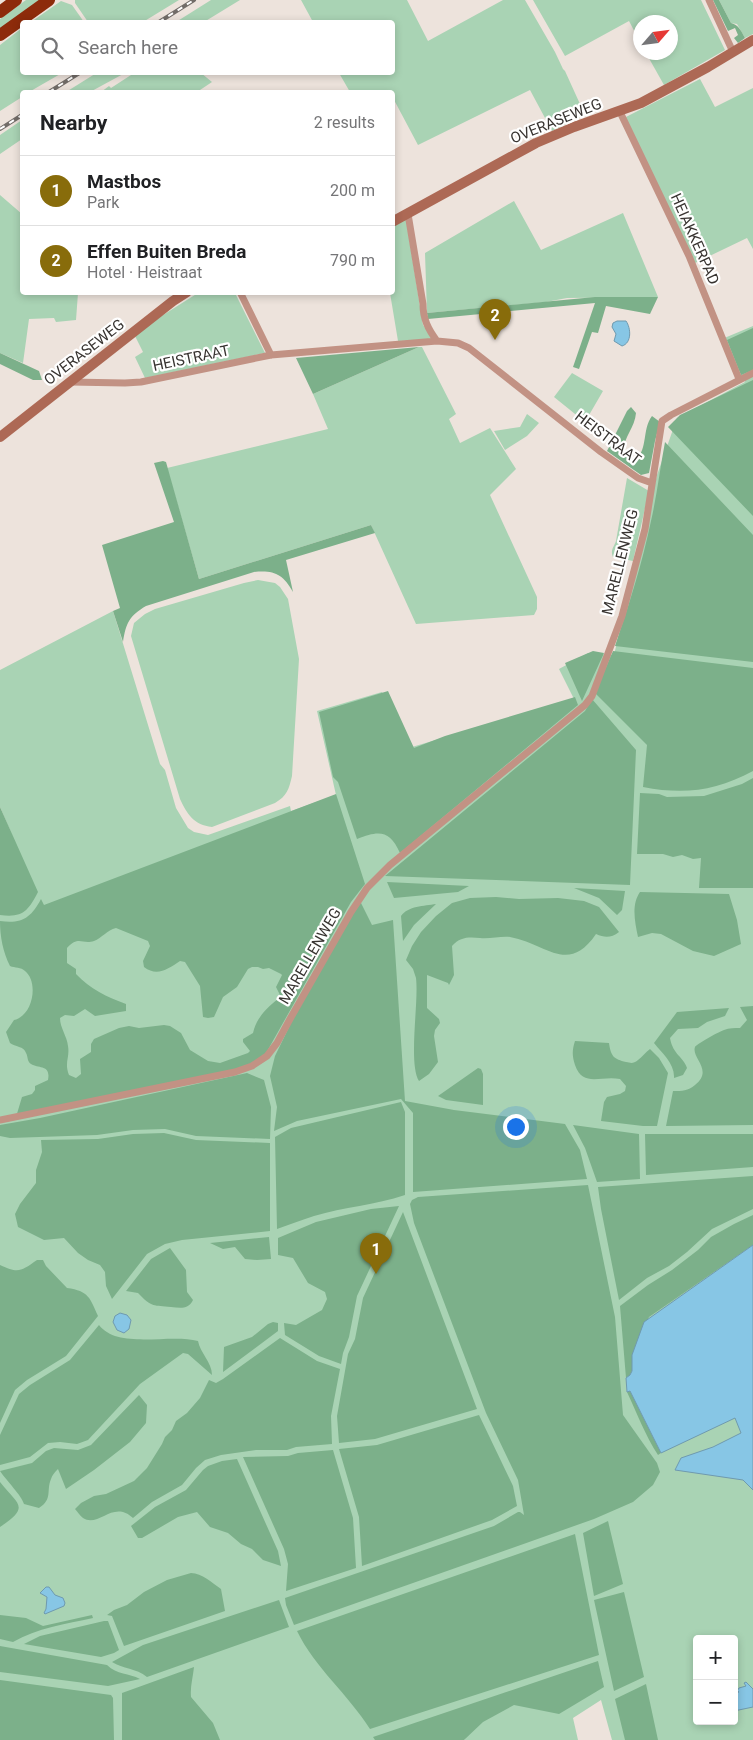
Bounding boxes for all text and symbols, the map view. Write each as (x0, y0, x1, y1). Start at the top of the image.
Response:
north arrow (633, 15, 678, 60)
search box (20, 20, 395, 75)
icon: search (38, 34, 66, 62)
text: Search here (78, 36, 178, 59)
street label: OVERASEWEG (508, 95, 604, 147)
text: Nearby (40, 111, 107, 135)
text: 2 results (314, 113, 375, 132)
text: Mastbos (87, 170, 161, 193)
text: 1 (51, 181, 61, 200)
text: 200 m (330, 181, 375, 200)
street label: HEIAKKERPAD (667, 191, 723, 287)
text: Park (87, 193, 119, 212)
text: Effen Buiten Breda (87, 240, 246, 263)
text: 2 (51, 251, 61, 270)
text: 790 m (330, 251, 375, 270)
text: Hotel · Heistraat (87, 263, 202, 282)
pin: 2 (479, 299, 511, 340)
street label: OVERASEWEG (40, 315, 128, 389)
street label: HEISTRAAT (151, 341, 231, 375)
street label: HEISTRAAT (571, 407, 645, 469)
street label: MARELLENWEG (598, 507, 642, 617)
street label: MARELLENWEG (275, 905, 345, 1007)
your location (503, 1114, 529, 1140)
pin: 1 (360, 1233, 392, 1274)
map controls (693, 1635, 738, 1725)
button: + (693, 1635, 738, 1680)
button: − (693, 1680, 738, 1725)

